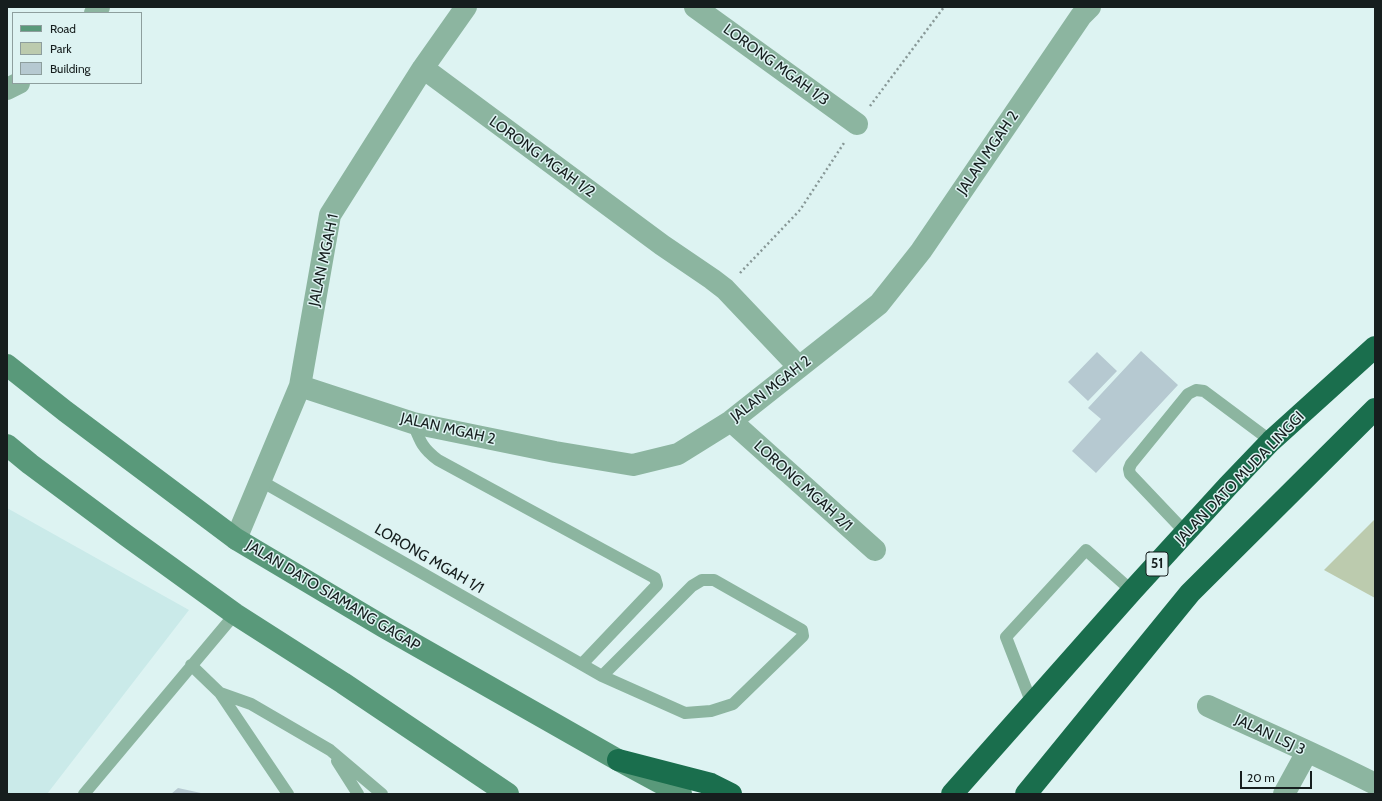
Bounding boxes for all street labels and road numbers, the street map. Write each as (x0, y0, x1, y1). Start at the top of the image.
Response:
street label: LORONG MGAH 1/3 (720, 21, 832, 109)
street label: JALAN MGAH 2 (953, 108, 1023, 198)
street label: LORONG MGAH 1/2 (486, 113, 598, 201)
street label: JALAN MGAH 1 (305, 212, 343, 308)
street label: JALAN MGAH 2 (727, 352, 815, 426)
street label: JALAN DATO MUDA LINGGI (1172, 408, 1308, 548)
street label: JALAN MGAH 2 (399, 409, 497, 449)
street label: LORONG MGAH 2/1 (750, 437, 856, 535)
street label: LORONG MGAH 1/1 (371, 520, 487, 598)
street label: JALAN DATO SIAMANG GAGAP (243, 537, 423, 655)
road number: 51 (1146, 552, 1168, 576)
street label: JALAN LSJ 3 (1232, 711, 1308, 759)

